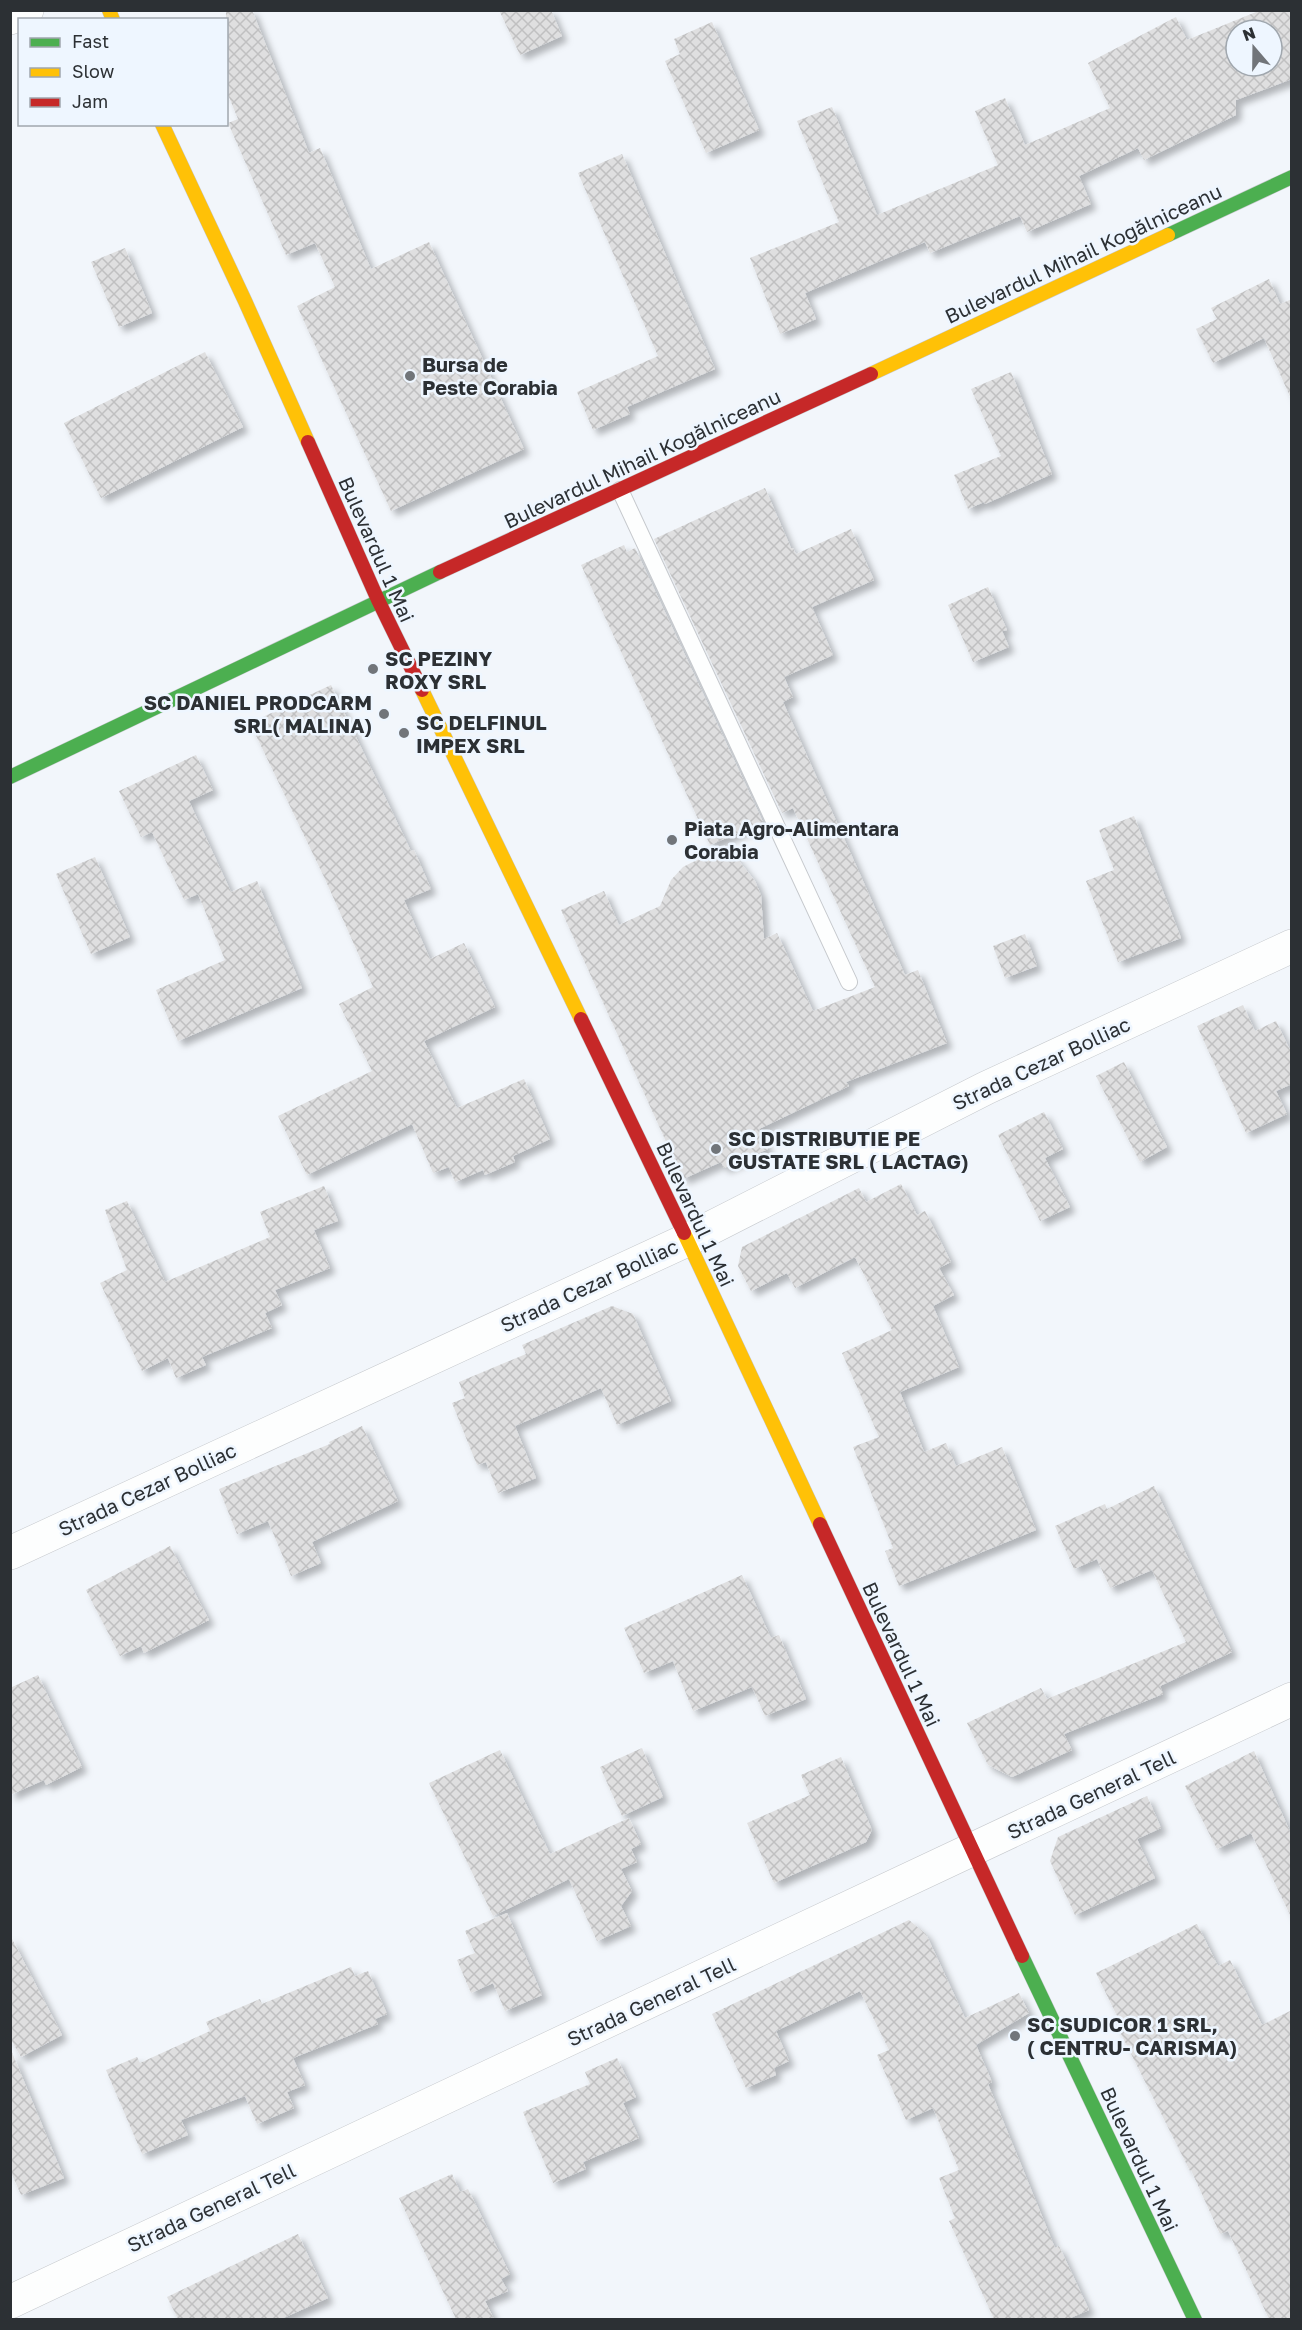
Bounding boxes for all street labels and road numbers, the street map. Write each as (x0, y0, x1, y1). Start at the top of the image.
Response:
street label: Bulevardul Mihail Kogălniceanu (941, 178, 1225, 328)
street label: Bulevardul Mihail Kogălniceanu (500, 383, 784, 533)
street label: Bulevardul 1 Mai (334, 473, 420, 625)
street label: Strada Cezar Bolliac (948, 1011, 1134, 1115)
street label: Bulevardul 1 Mai (652, 1138, 740, 1290)
street label: Strada Cezar Bolliac (496, 1233, 682, 1337)
street label: Strada Cezar Bolliac (54, 1437, 240, 1541)
street label: Bulevardul 1 Mai (858, 1578, 946, 1730)
street label: Strada General Tell (1003, 1744, 1179, 1844)
street label: Strada General Tell (563, 1951, 739, 2051)
street label: Bulevardul 1 Mai (1096, 2083, 1184, 2235)
street label: Strada General Tell (123, 2157, 299, 2257)

